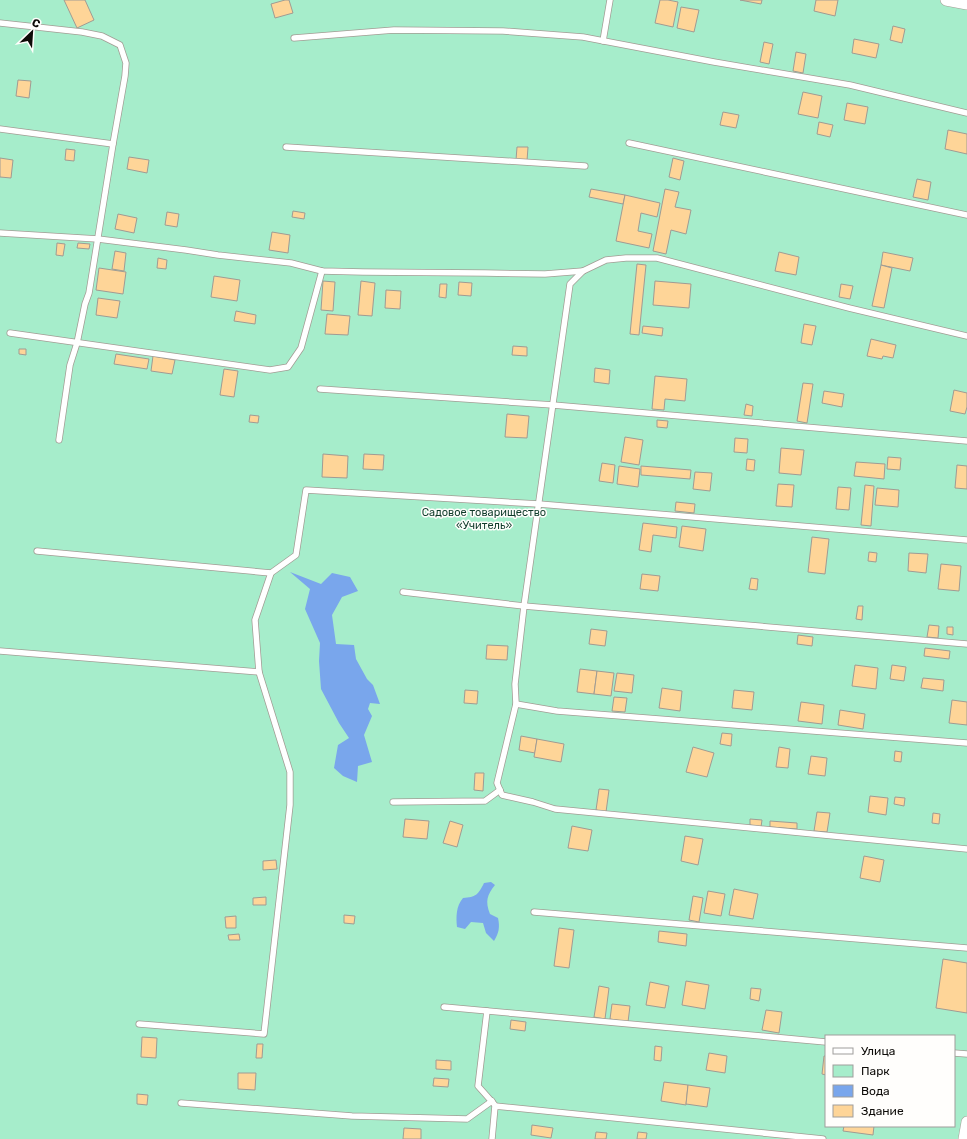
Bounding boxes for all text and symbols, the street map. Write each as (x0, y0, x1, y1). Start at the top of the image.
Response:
north arrow (12, 12, 52, 52)
text: С (30, 16, 43, 31)
park label: Садовое товарищество «Учитель» (422, 506, 546, 532)
legend (825, 1035, 955, 1127)
text: Улица (861, 1044, 895, 1058)
text: Парк (861, 1064, 890, 1078)
text: Вода (861, 1084, 890, 1098)
text: Здание (861, 1104, 904, 1118)

